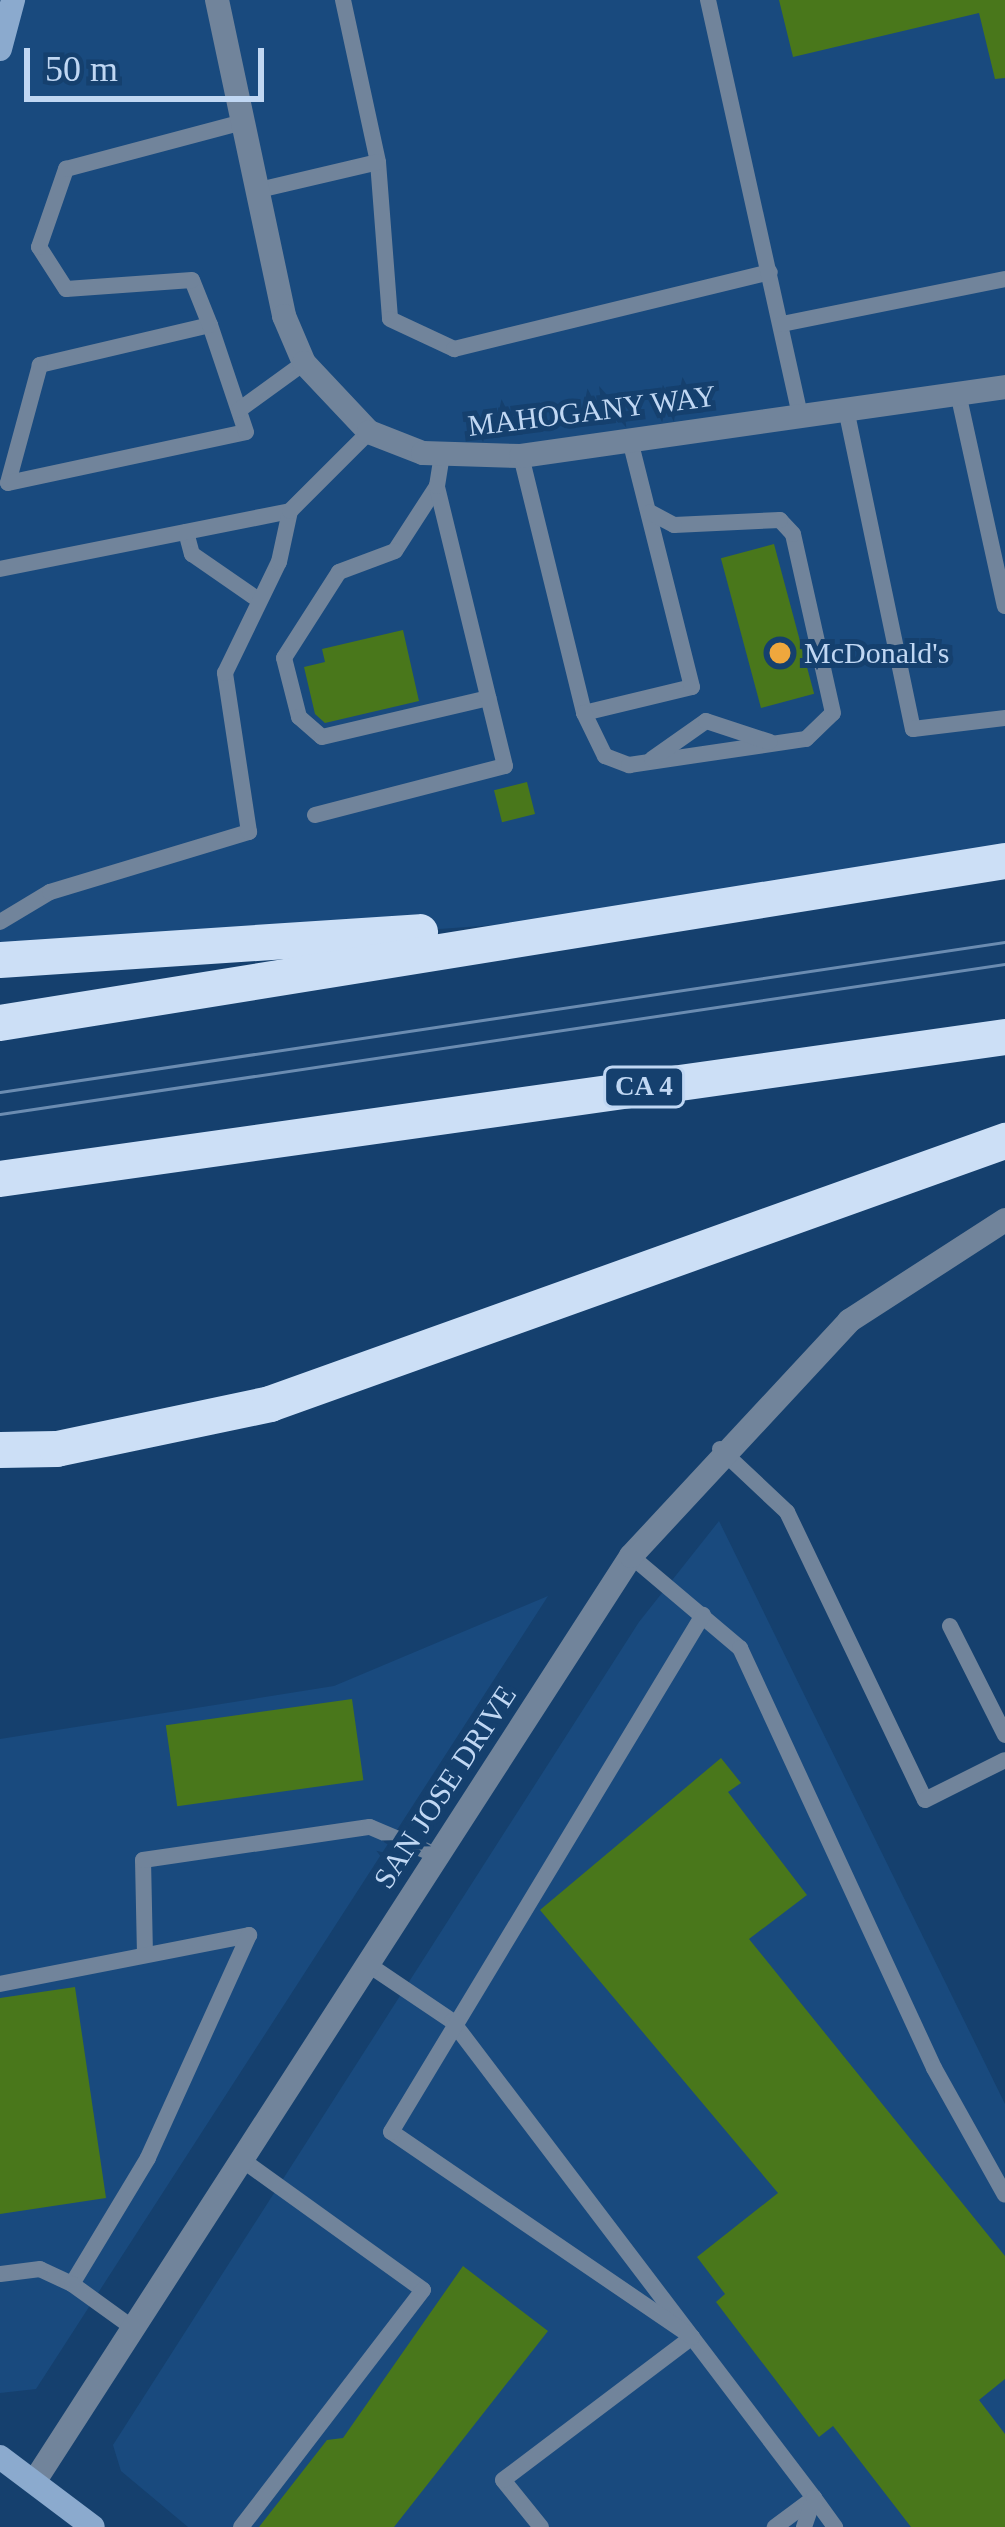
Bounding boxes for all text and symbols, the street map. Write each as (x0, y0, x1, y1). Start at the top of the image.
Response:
scale bar (30, 24, 270, 98)
text: 50 m (45, 49, 118, 89)
street label: MAHOGANY WAY (465, 378, 719, 444)
place label: McDonald's (804, 635, 949, 671)
marker: McDonald's (767, 640, 793, 666)
road number: CA 4 (602, 1066, 686, 1108)
street label: SAN JOSE DRIVE (366, 1679, 524, 1895)

